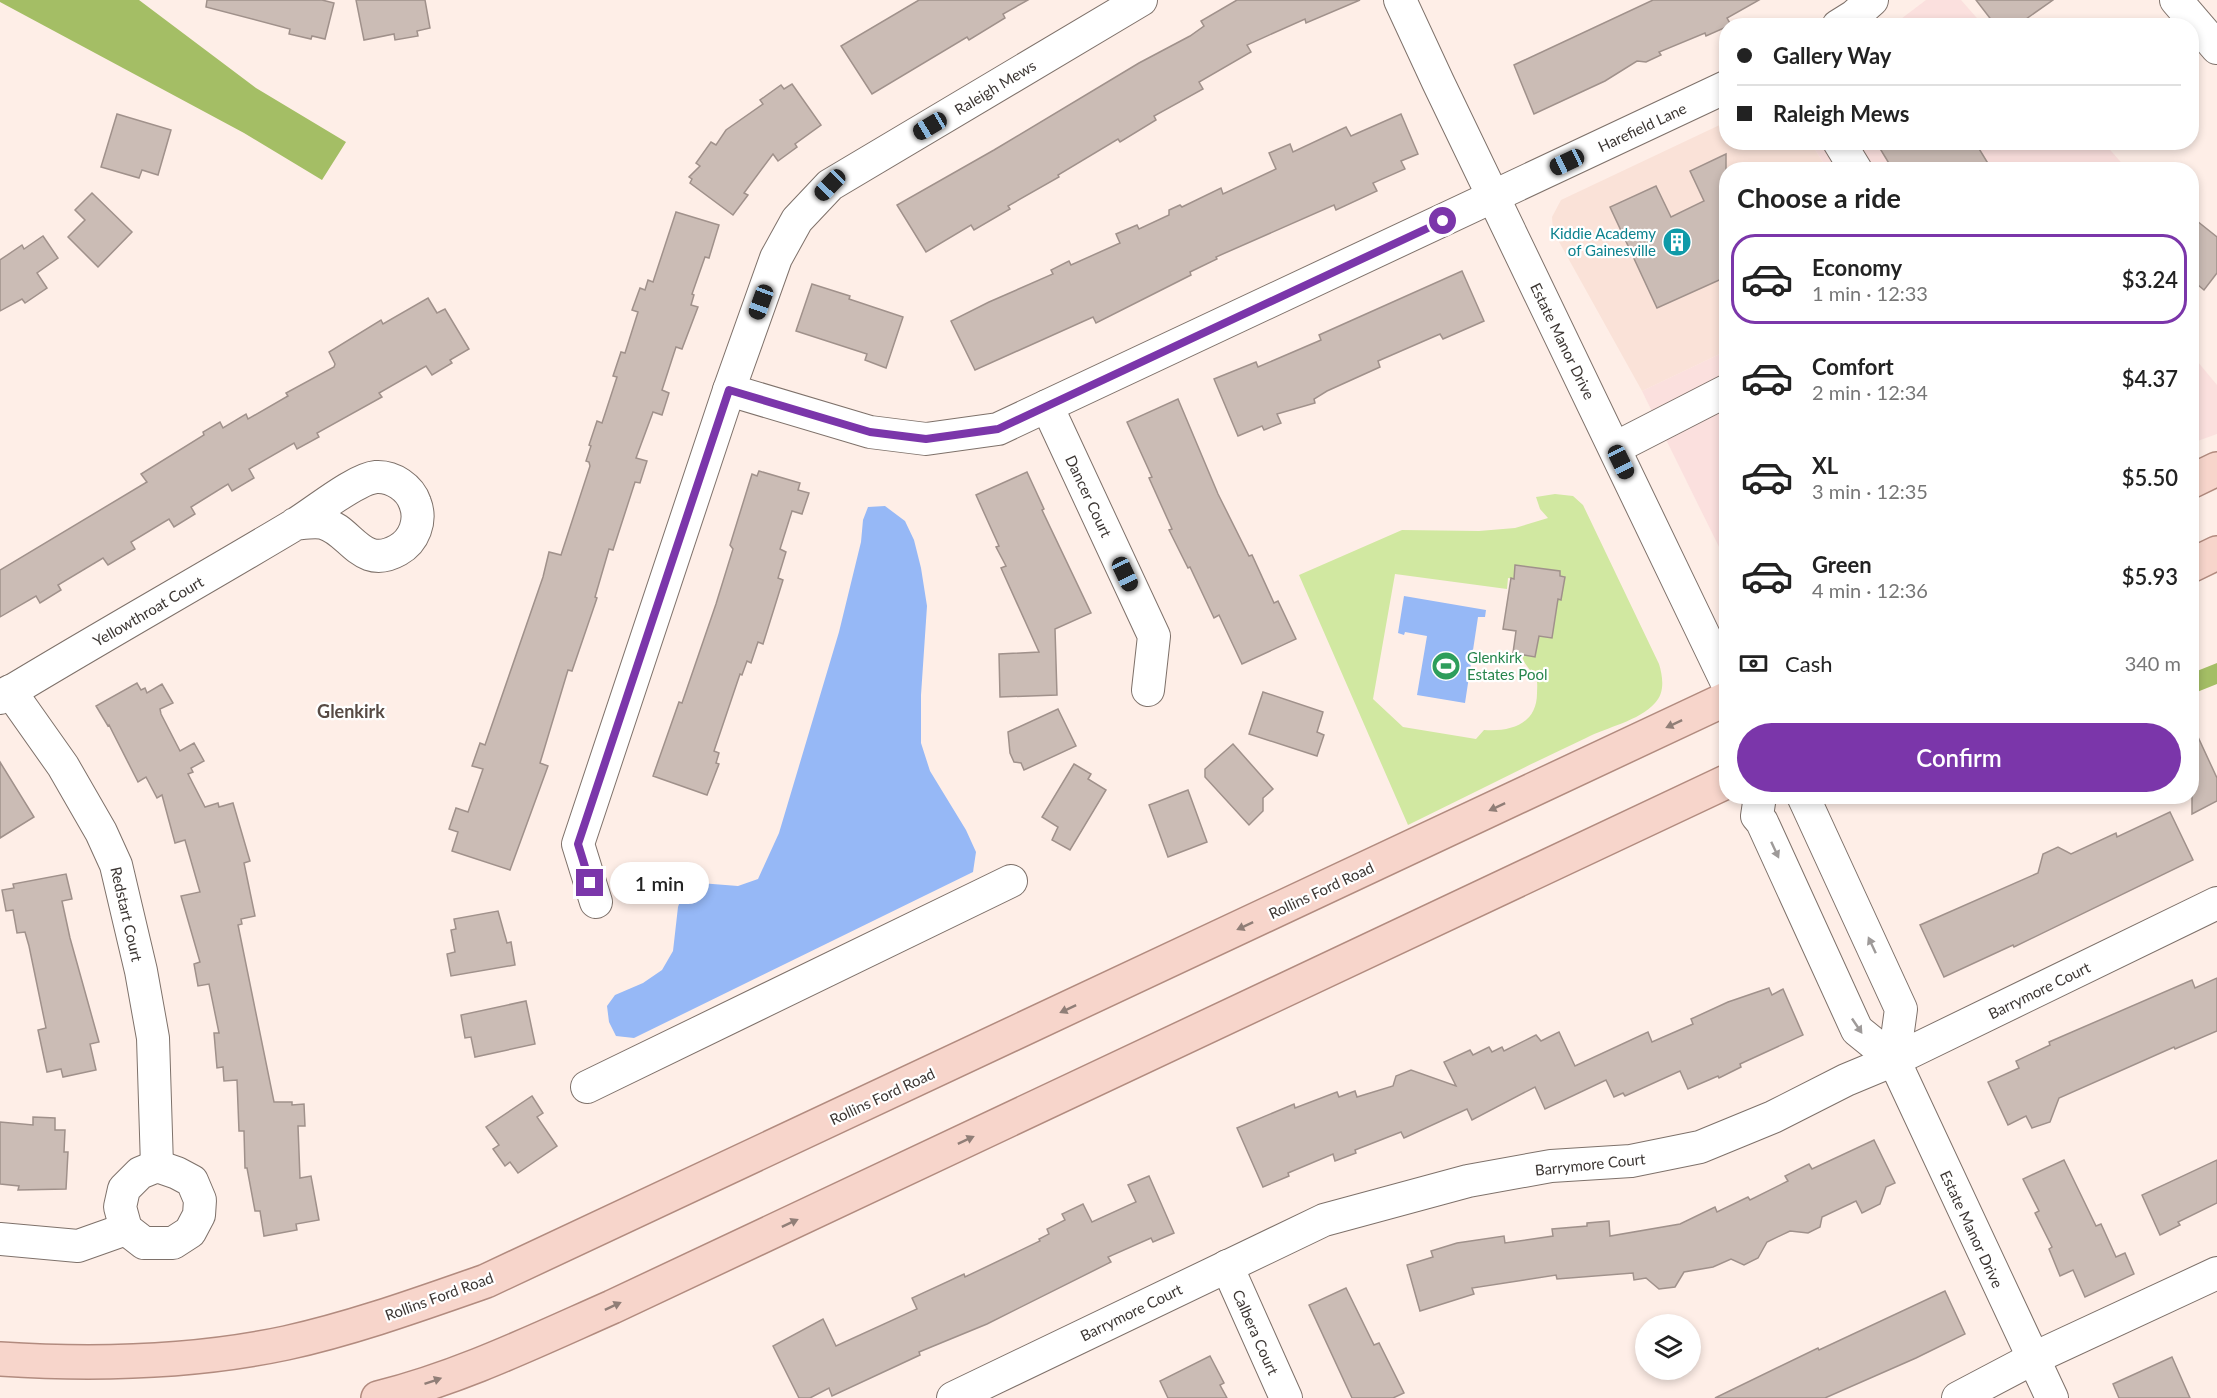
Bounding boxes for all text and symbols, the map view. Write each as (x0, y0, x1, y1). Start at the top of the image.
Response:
text: Gallery Way (1773, 42, 1891, 69)
street label: Raleigh Mews (951, 56, 1039, 118)
street label: Harefield Lane (1595, 99, 1689, 155)
text: Raleigh Mews (1773, 100, 1910, 127)
car (910, 109, 950, 143)
car (1547, 146, 1587, 178)
car (811, 166, 849, 204)
text: Choose a ride (1737, 181, 1901, 214)
route start (1429, 207, 1456, 234)
place label: Kiddie Academy of Gainesville (1550, 224, 1656, 259)
building icon: Kiddie Academy of Gainesville (1661, 226, 1693, 258)
icon: car (1740, 252, 1794, 306)
text: Economy (1812, 254, 1902, 281)
text: $3.24 (2122, 266, 2178, 293)
street label: Estate Manor Drive (1527, 280, 1599, 402)
text: 1 min · 12:33 (1812, 281, 1928, 305)
car (746, 282, 776, 322)
icon: car (1740, 351, 1794, 405)
text: Comfort (1812, 353, 1894, 380)
text: $4.37 (2122, 365, 2178, 392)
text: 2 min · 12:34 (1812, 380, 1928, 404)
car (1605, 442, 1637, 482)
icon: car (1740, 450, 1794, 504)
street label: Dancer Court (1062, 452, 1116, 540)
text: XL (1812, 452, 1838, 479)
text: $5.50 (2122, 464, 2178, 491)
text: 3 min · 12:35 (1812, 479, 1928, 503)
icon: car (1740, 549, 1794, 603)
text: Green (1812, 551, 1872, 578)
car (1109, 554, 1141, 594)
text: $5.93 (2122, 563, 2178, 590)
street label: Yellowthroat Court (90, 572, 207, 650)
text: 4 min · 12:36 (1812, 578, 1928, 602)
icon: cash (1737, 647, 1770, 680)
place label: Glenkirk Estates Pool (1467, 648, 1548, 683)
sports icon: Glenkirk Estates Pool (1430, 650, 1462, 682)
text: Cash (1785, 650, 1832, 677)
text: 340 m (2125, 651, 2181, 675)
district label: Glenkirk (317, 700, 385, 722)
one-way arrow (1665, 720, 1682, 729)
button: Confirm (1737, 723, 2181, 792)
one-way arrow (1489, 803, 1506, 812)
one-way arrow (1770, 842, 1779, 859)
street label: Rollins Ford Road (1266, 858, 1376, 922)
callout: 1 min (611, 862, 710, 904)
street label: Redstart Court (107, 865, 147, 964)
route end (576, 869, 603, 896)
text: 1 min (635, 871, 684, 895)
one-way arrow (1236, 921, 1253, 930)
one-way arrow (1867, 937, 1876, 954)
street label: Barrymore Court (1985, 957, 2093, 1022)
one-way arrow (1060, 1004, 1077, 1013)
one-way arrow (1851, 1018, 1863, 1034)
street label: Rollins Ford Road (827, 1064, 937, 1128)
one-way arrow (958, 1136, 975, 1145)
street label: Barrymore Court (1534, 1149, 1647, 1179)
street label: Estate Manor Drive (1937, 1167, 2007, 1291)
one-way arrow (781, 1219, 798, 1228)
street label: Rollins Ford Road (382, 1268, 496, 1324)
street label: Barrymore Court (1077, 1279, 1185, 1344)
street label: Calbera Court (1229, 1287, 1283, 1378)
one-way arrow (605, 1302, 622, 1311)
map controls (1635, 1314, 1701, 1380)
button: layers (1635, 1314, 1701, 1380)
one-way arrow (425, 1376, 443, 1385)

